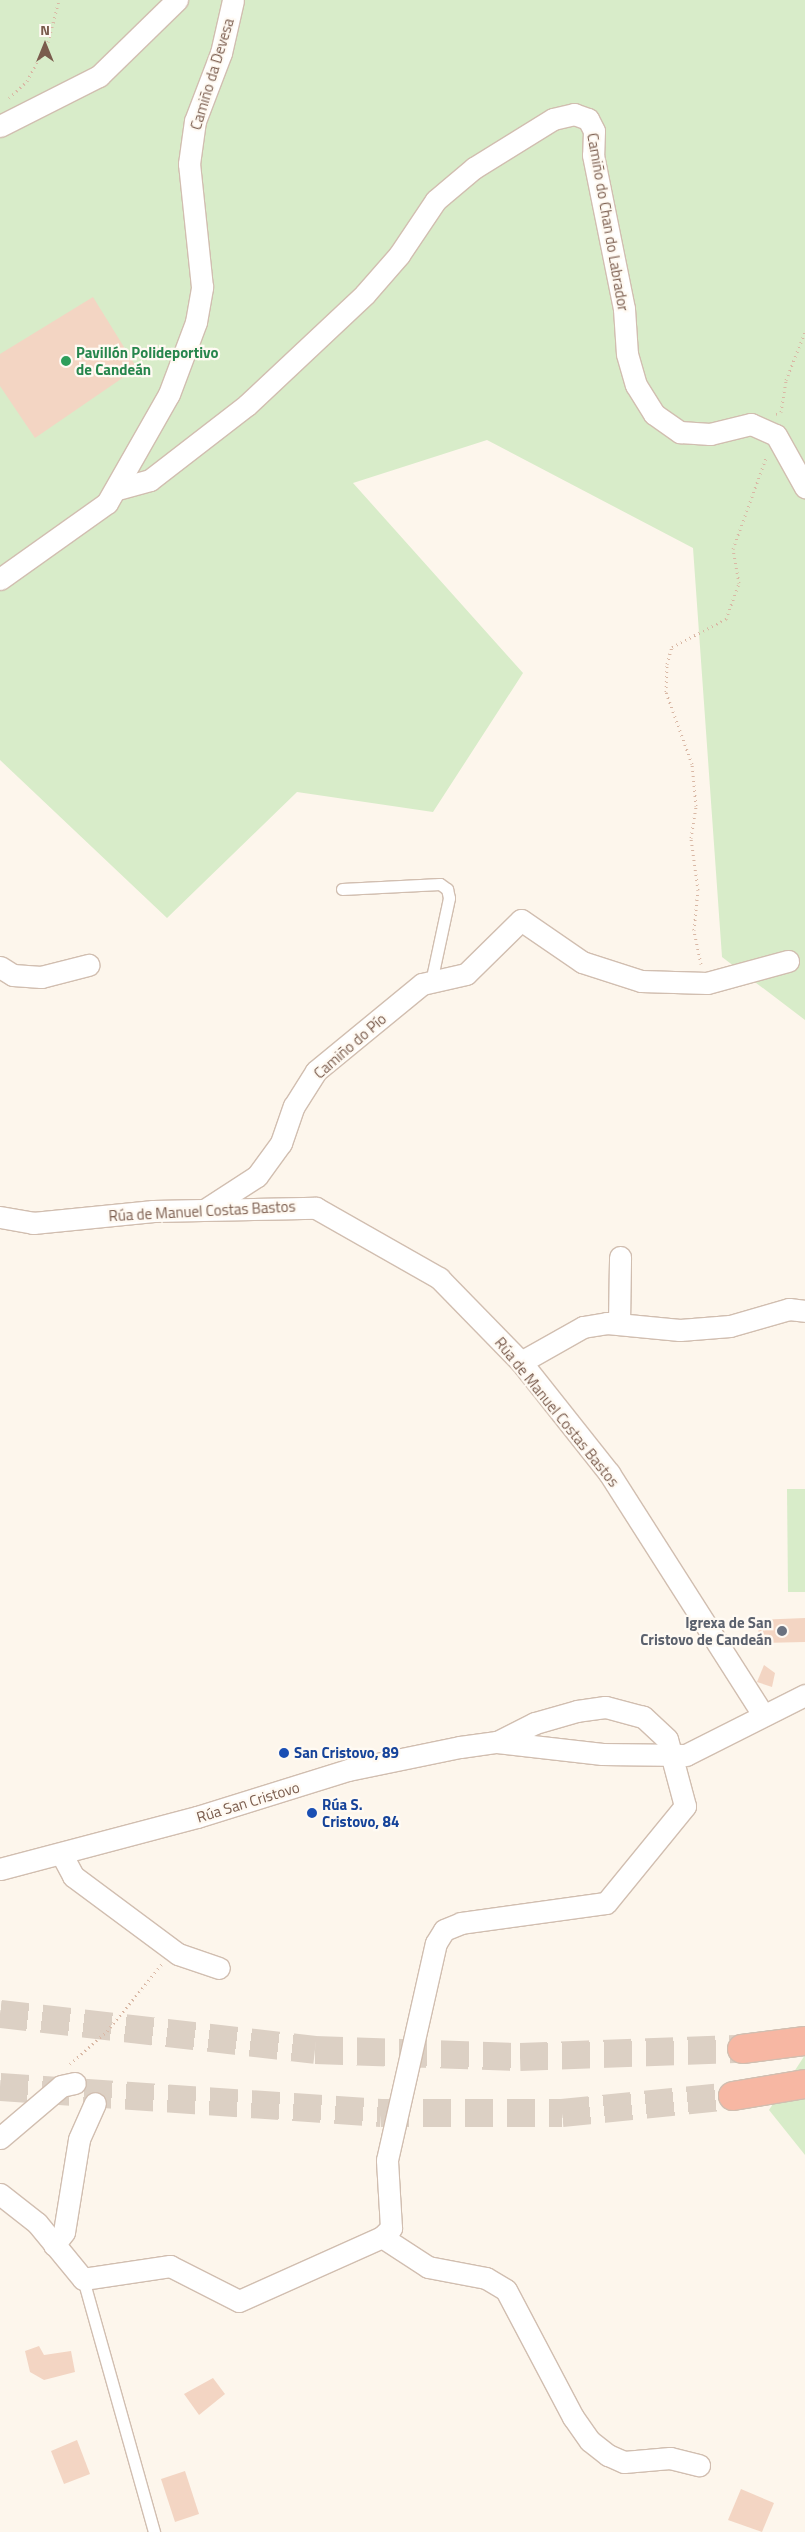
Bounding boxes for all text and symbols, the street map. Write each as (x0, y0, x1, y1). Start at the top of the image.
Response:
street label: Camiño da Devesa (186, 16, 238, 132)
text: N (40, 19, 50, 40)
north arrow (20, 20, 70, 70)
street label: Camiño do Chan do Labrador (583, 132, 633, 312)
place label: Pavillón Polideportivo de Candeán (76, 343, 218, 378)
marker: Pavillón Polideportivo de Candeán (60, 355, 72, 367)
street label: Camiño do Pío (310, 1010, 390, 1082)
street label: Rúa de Manuel Costas Bastos (108, 1197, 296, 1225)
street label: Rúa de Manuel Costas Bastos (491, 1334, 623, 1490)
place label: Igrexa de San Cristovo de Candeán (640, 1613, 772, 1648)
marker: Igrexa de San Cristovo de Candeán (776, 1625, 788, 1637)
place label: San Cristovo, 89 (294, 1744, 399, 1762)
marker: San Cristovo, 89 (278, 1747, 290, 1759)
street label: Rúa San Cristovo (194, 1778, 302, 1826)
place label: Rúa S. Cristovo, 84 (322, 1795, 399, 1830)
marker: Rúa S. Cristovo, 84 (306, 1807, 318, 1819)

